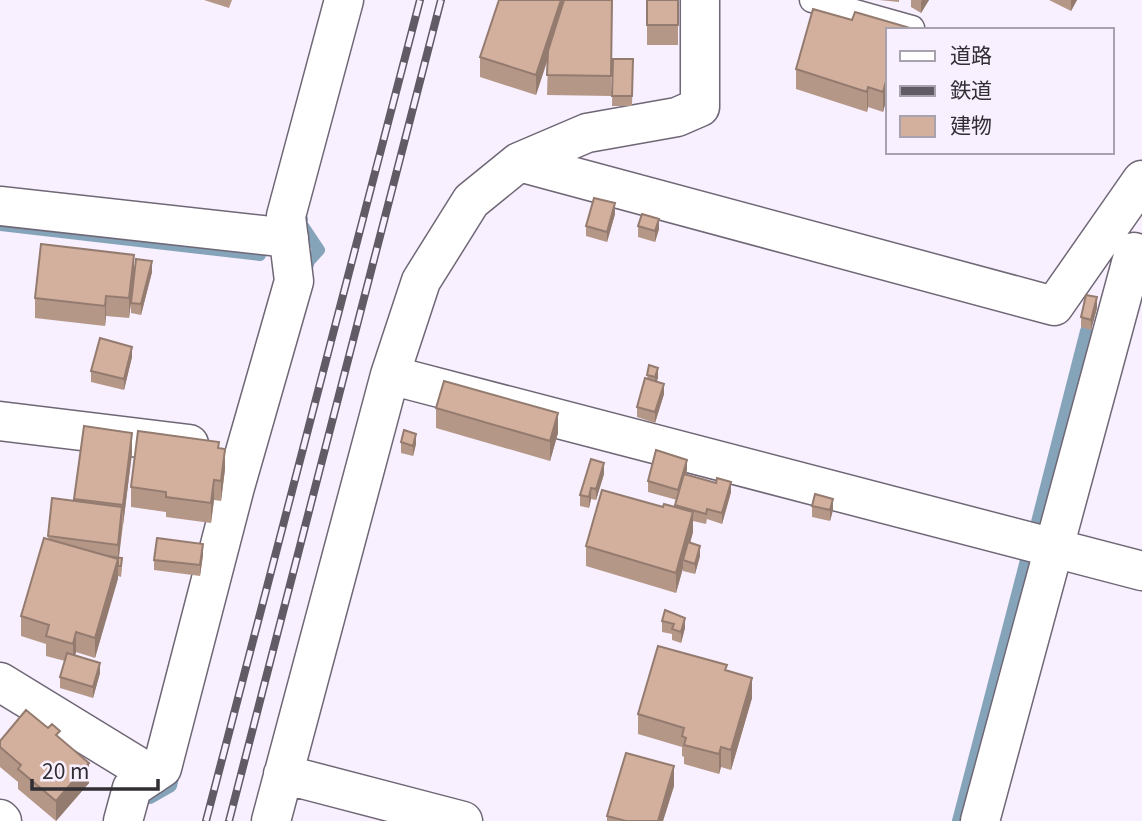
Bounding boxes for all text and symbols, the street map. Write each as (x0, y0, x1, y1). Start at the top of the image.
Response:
legend (886, 28, 1114, 154)
text: 道路 (950, 39, 992, 69)
text: 鉄道 (950, 74, 992, 104)
text: 建物 (950, 109, 992, 139)
scale bar (32, 748, 158, 792)
text: 20 m (42, 755, 89, 785)

